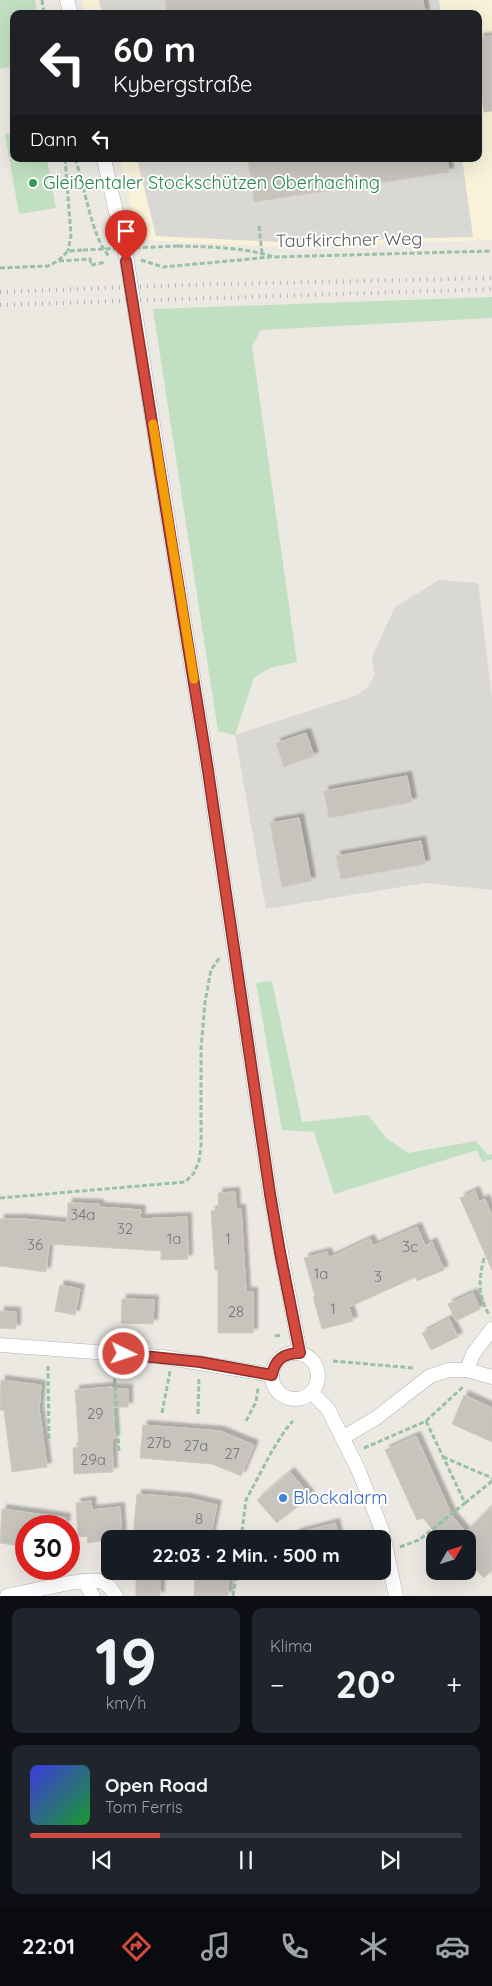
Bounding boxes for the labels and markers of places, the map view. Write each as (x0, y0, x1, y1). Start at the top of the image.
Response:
place label: Gleißentaler Stockschützen Oberhaching (43, 171, 380, 194)
marker: Gleißentaler Stockschützen Oberhaching (27, 177, 39, 189)
pin (105, 210, 147, 261)
place label: Blockalarm (293, 1486, 388, 1509)
marker: Blockalarm (277, 1492, 289, 1504)

